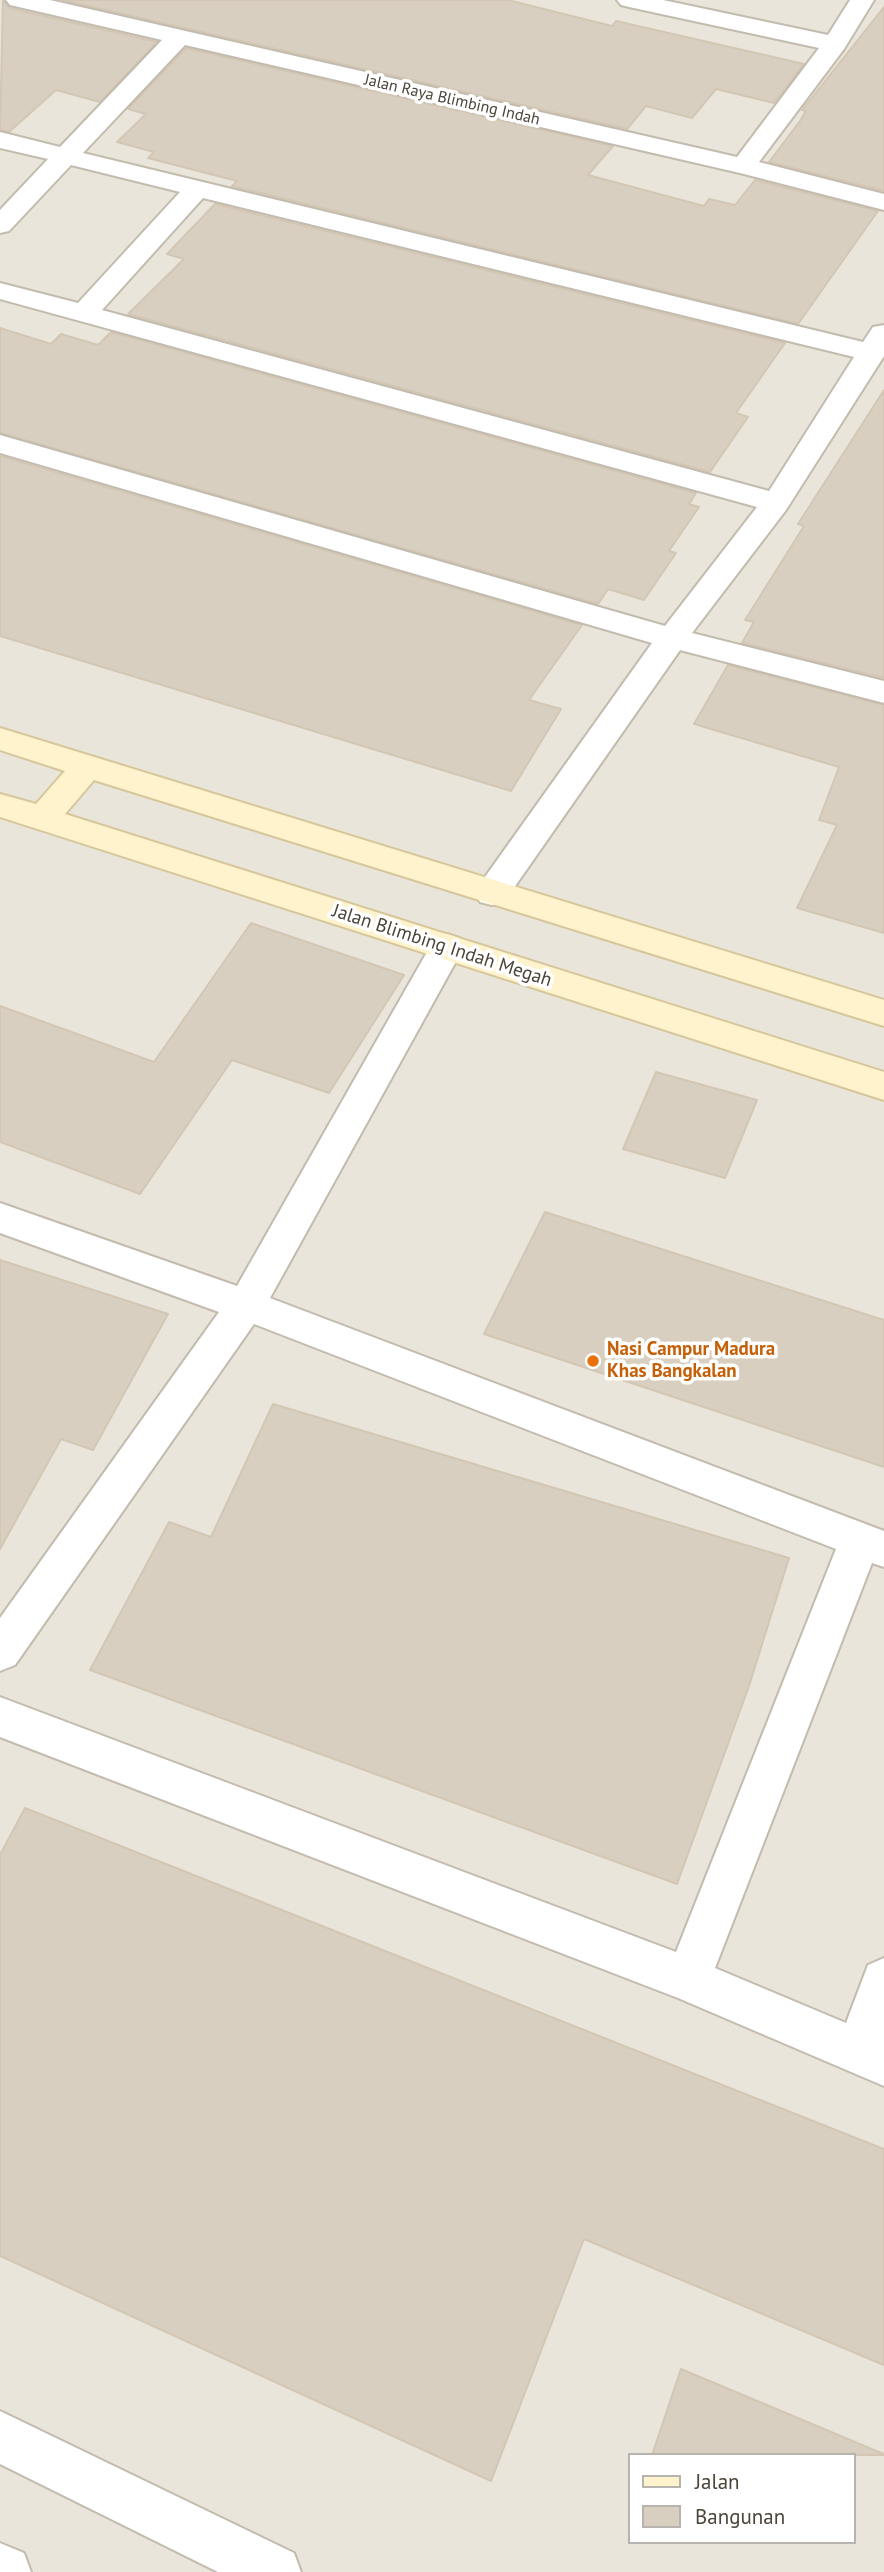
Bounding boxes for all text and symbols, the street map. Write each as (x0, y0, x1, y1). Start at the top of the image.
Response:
street label: Jalan Raya Blimbing Indah (362, 70, 542, 130)
street label: Jalan Blimbing Indah Megah (330, 900, 554, 992)
place label: Nasi Campur Madura Khas Bangkalan (607, 1339, 775, 1383)
marker: Nasi Campur Madura Khas Bangkalan (585, 1353, 601, 1369)
legend (628, 2453, 856, 2544)
text: Jalan (695, 2468, 740, 2495)
text: Bangunan (695, 2503, 785, 2530)

